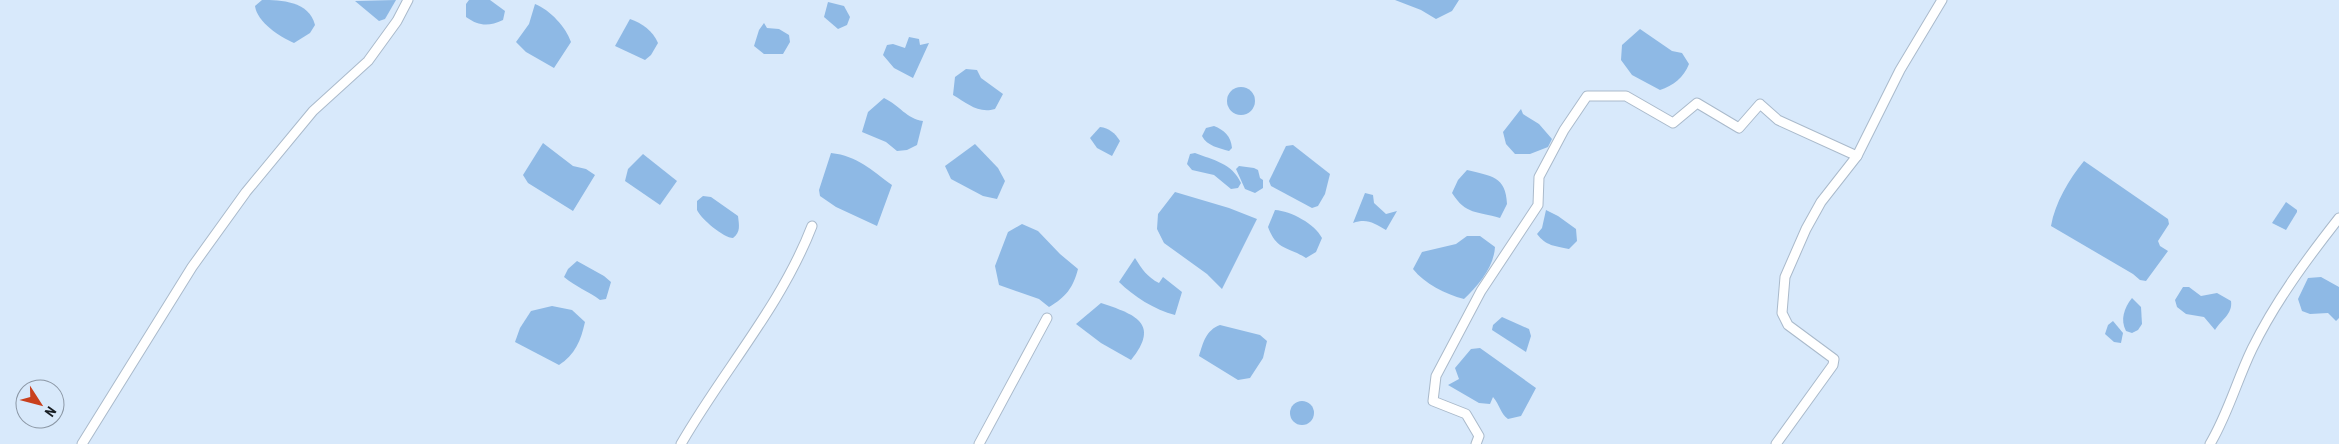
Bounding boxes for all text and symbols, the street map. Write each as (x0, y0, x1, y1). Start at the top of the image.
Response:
north arrow (15, 379, 65, 429)
text: N (42, 403, 60, 420)

